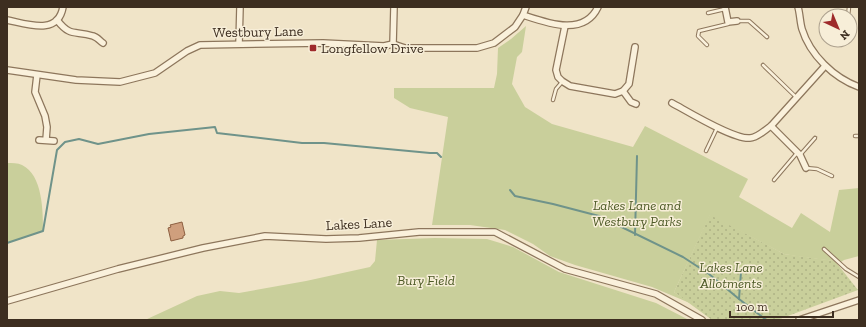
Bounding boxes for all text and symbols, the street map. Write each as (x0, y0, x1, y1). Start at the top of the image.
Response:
north arrow (818, 8, 858, 48)
street label: Westbury Lane (213, 23, 304, 41)
text: N (837, 27, 852, 43)
place label: Longfellow Drive (321, 40, 424, 57)
marker: Longfellow Drive (308, 43, 318, 53)
park label: Lakes Lane and Westbury Parks (592, 197, 682, 230)
street label: Lakes Lane (325, 214, 393, 234)
park label: Lakes Lane Allotments (699, 259, 763, 292)
park label: Bury Field (397, 272, 455, 289)
scale bar (730, 293, 833, 319)
text: 100 m (736, 300, 768, 314)

